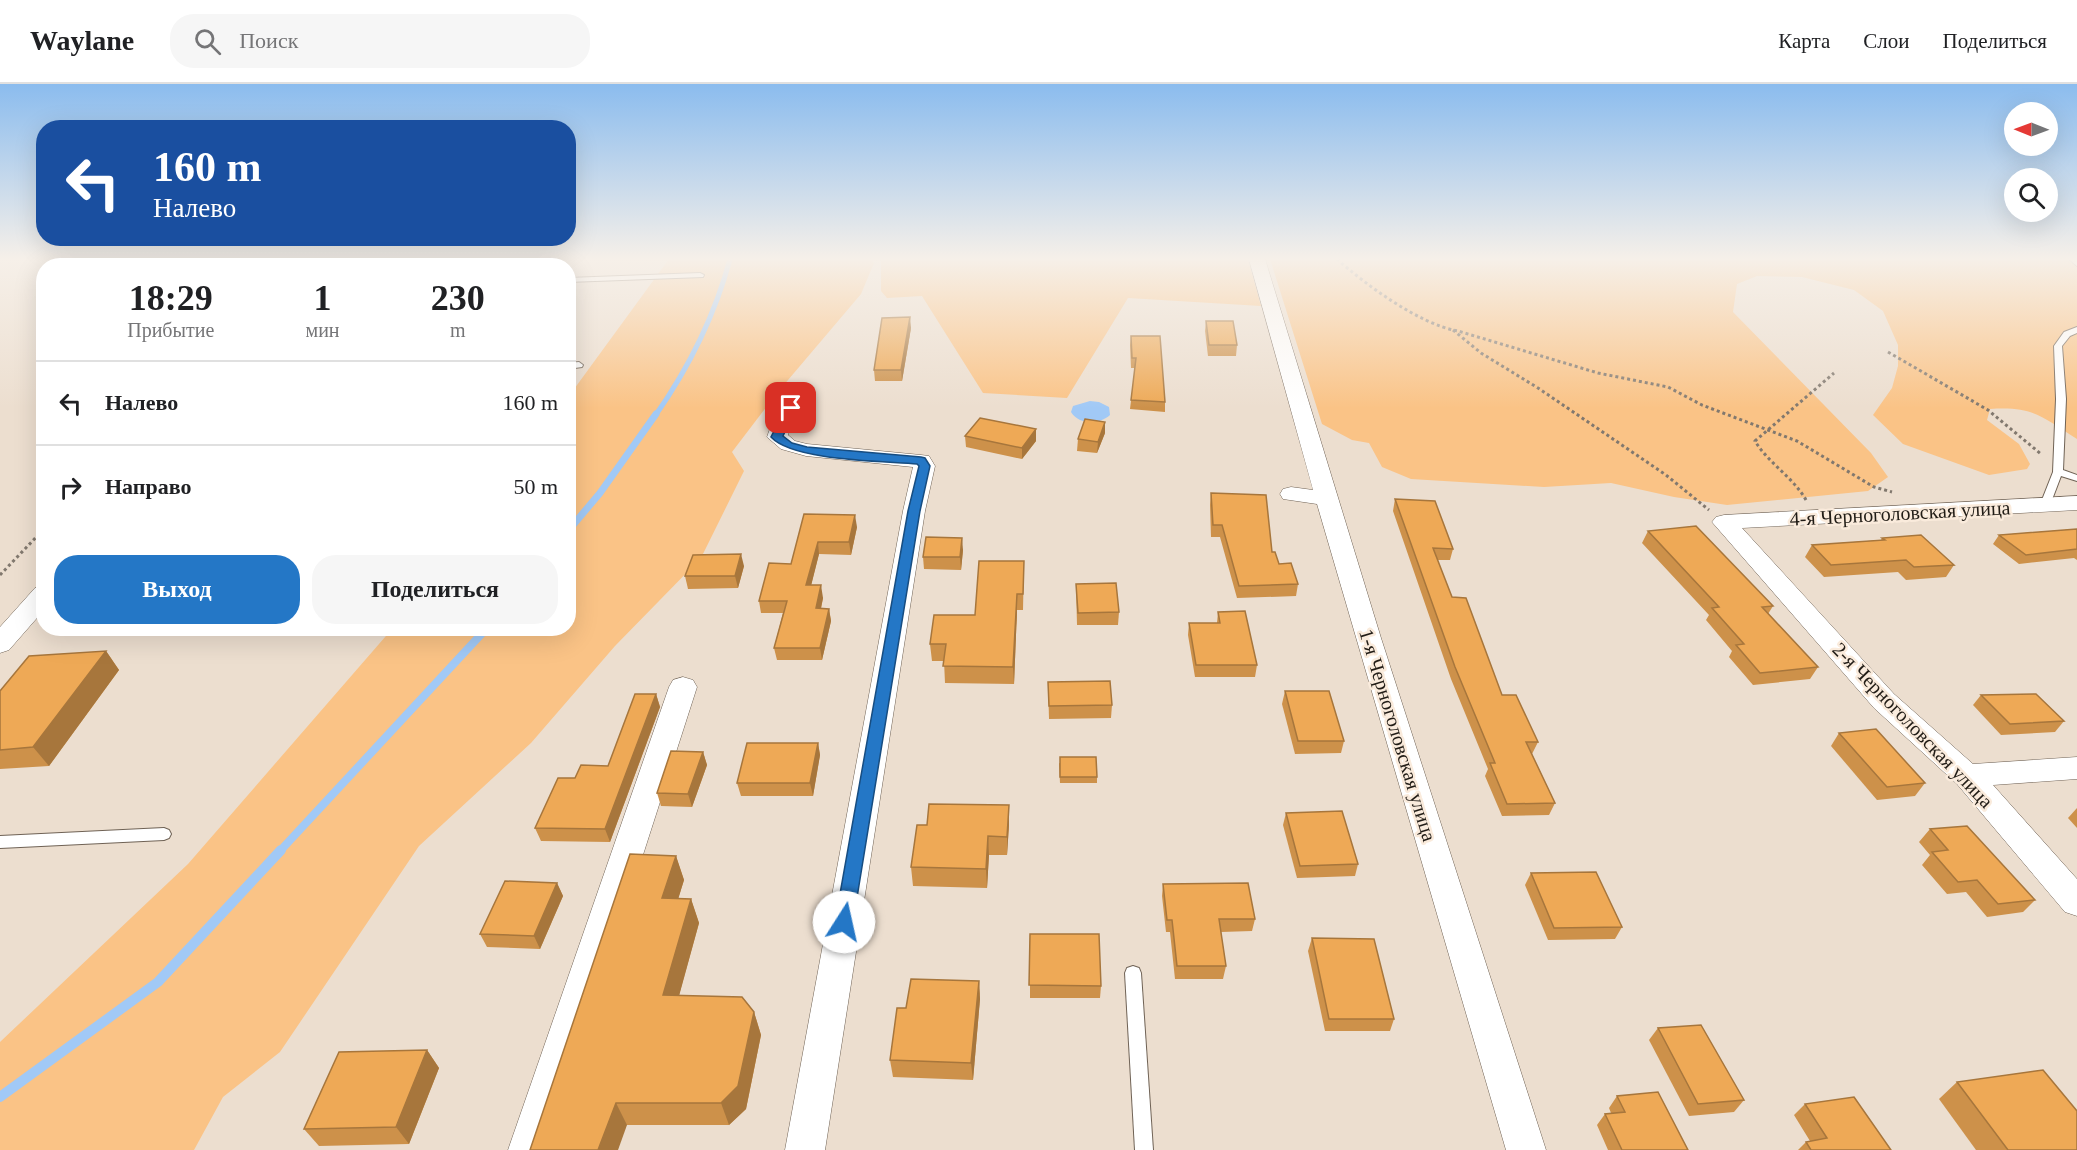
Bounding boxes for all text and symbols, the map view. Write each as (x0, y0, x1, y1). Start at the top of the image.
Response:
search box (170, 14, 590, 68)
text: Waylane (30, 25, 134, 56)
icon: search (191, 25, 224, 58)
text: Поиск (239, 28, 298, 53)
text: Карта (1778, 29, 1830, 53)
text: Слои (1863, 29, 1909, 53)
text: Поделиться (1942, 29, 2047, 53)
north arrow (2004, 102, 2058, 156)
map controls (2004, 102, 2058, 222)
icon: left (54, 144, 132, 222)
text: 160 m (153, 144, 262, 190)
button: search (2004, 168, 2058, 222)
text: Налево (153, 193, 236, 223)
text: 18:29 (129, 278, 213, 318)
text: 1 (314, 278, 332, 318)
text: 230 (431, 278, 485, 318)
text: Прибытие (127, 319, 214, 341)
text: мин (306, 319, 340, 341)
text: m (450, 319, 466, 341)
pin (765, 382, 816, 433)
icon: left (54, 387, 87, 420)
text: Налево (105, 390, 178, 415)
text: 160 m (502, 390, 558, 415)
icon: arrive (774, 391, 807, 424)
icon: right (54, 471, 87, 504)
text: Направо (105, 474, 191, 499)
text: 50 m (513, 474, 558, 499)
street label: 4-я Черноголовская улица (1789, 496, 2011, 531)
button: Выход (54, 555, 300, 624)
button: Поделиться (312, 555, 558, 624)
street label: 1-я Черноголовская улица (1354, 626, 1441, 844)
street label: 2-я Черноголовская улица (1828, 638, 1998, 813)
position arrow (812, 890, 876, 954)

